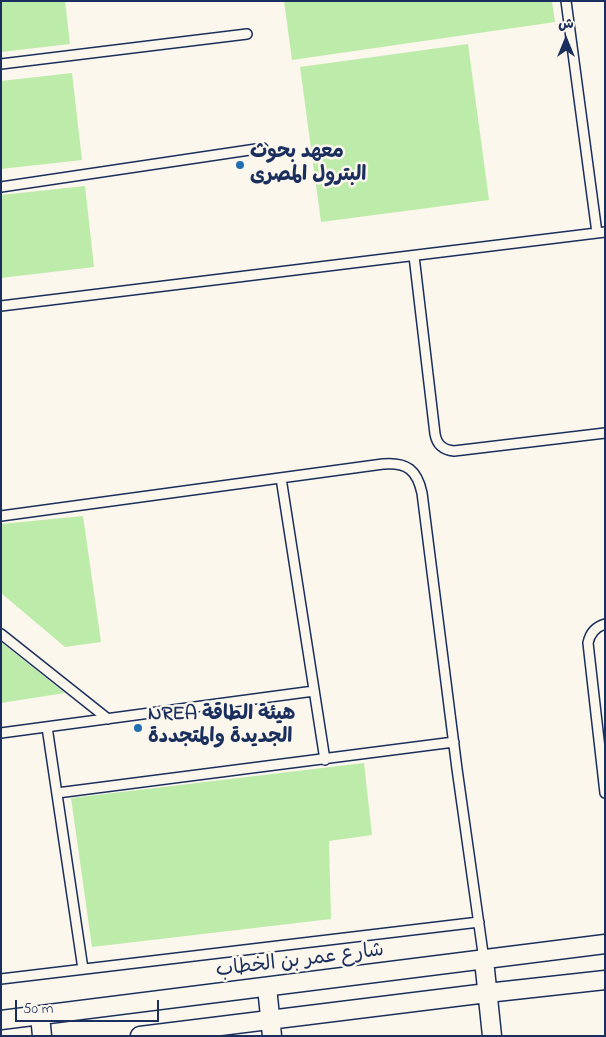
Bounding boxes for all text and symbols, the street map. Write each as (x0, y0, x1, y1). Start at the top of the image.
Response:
text: ش (558, 14, 574, 35)
north arrow (541, 15, 591, 65)
place label: معهد بحوث البترول المصرى (250, 142, 366, 189)
marker: معهد بحوث البترول المصرى (234, 159, 246, 171)
place label: NREA هيئة الطاقة الجديدة والمتجددة (148, 704, 295, 751)
marker: NREA هيئة الطاقة الجديدة والمتجددة (132, 722, 144, 734)
street label: شارع عمر بن الخطاب (215, 940, 385, 984)
scale bar (18, 990, 161, 1022)
text: 50 m (23, 998, 53, 1020)

